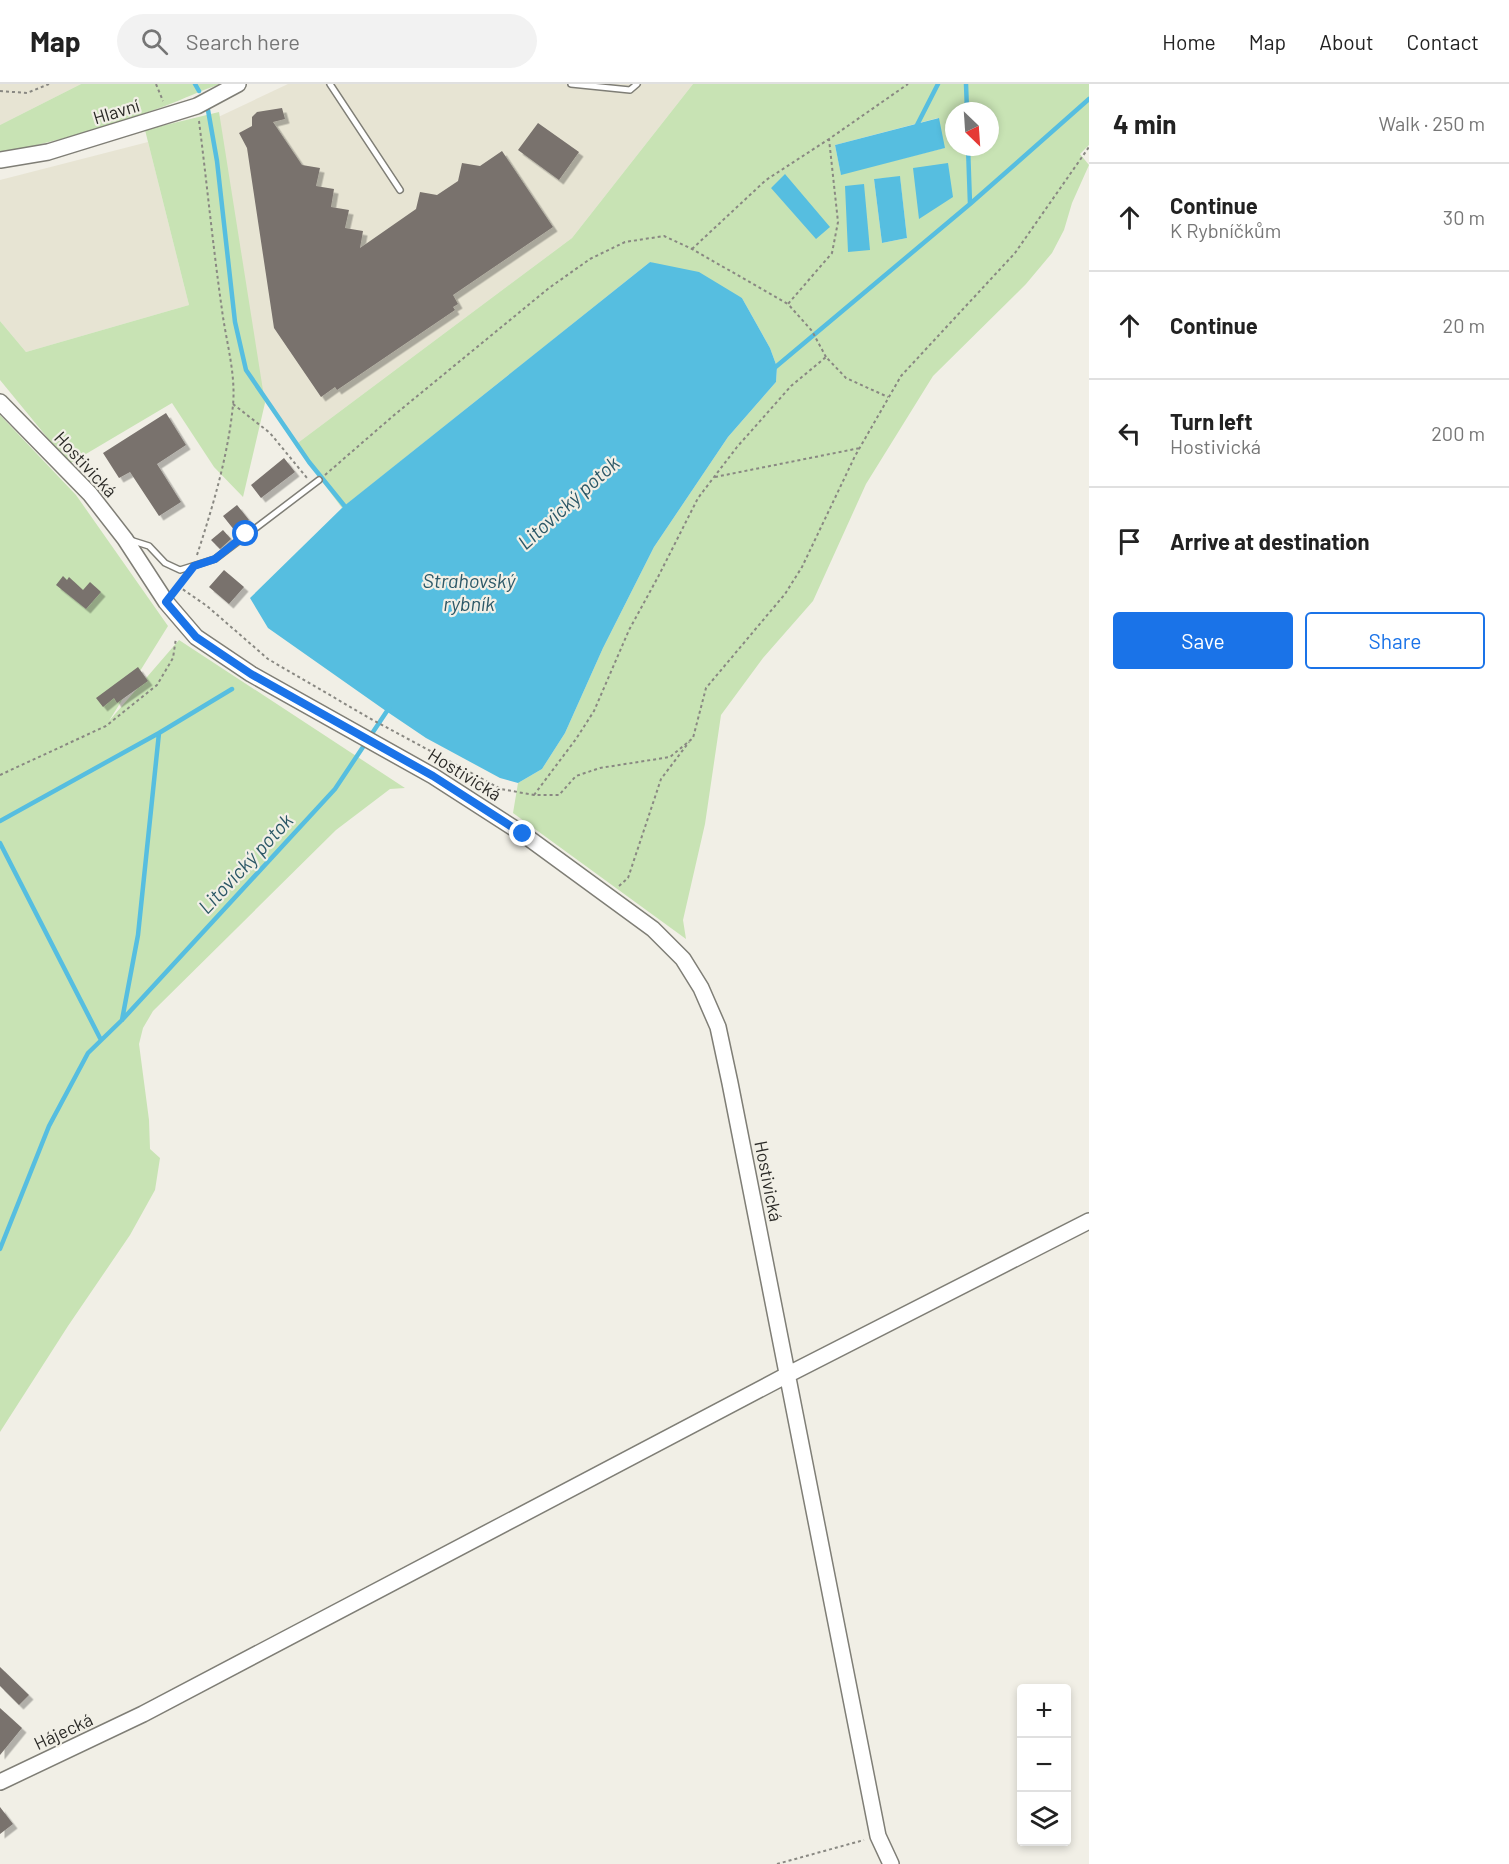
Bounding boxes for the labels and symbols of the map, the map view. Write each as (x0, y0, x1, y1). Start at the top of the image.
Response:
street label: Hlavní (90, 94, 142, 128)
north arrow (945, 102, 999, 156)
street label: Hostivická (50, 427, 122, 501)
water label: Litovický potok (512, 450, 624, 554)
route start (232, 520, 258, 546)
water label: Strahovský rybník (423, 568, 517, 615)
street label: Hostivická (424, 743, 506, 805)
water label: Litovický potok (193, 808, 298, 918)
route end (509, 820, 535, 846)
street label: Hostivická (750, 1139, 788, 1223)
street label: Hájecká (30, 1708, 96, 1754)

